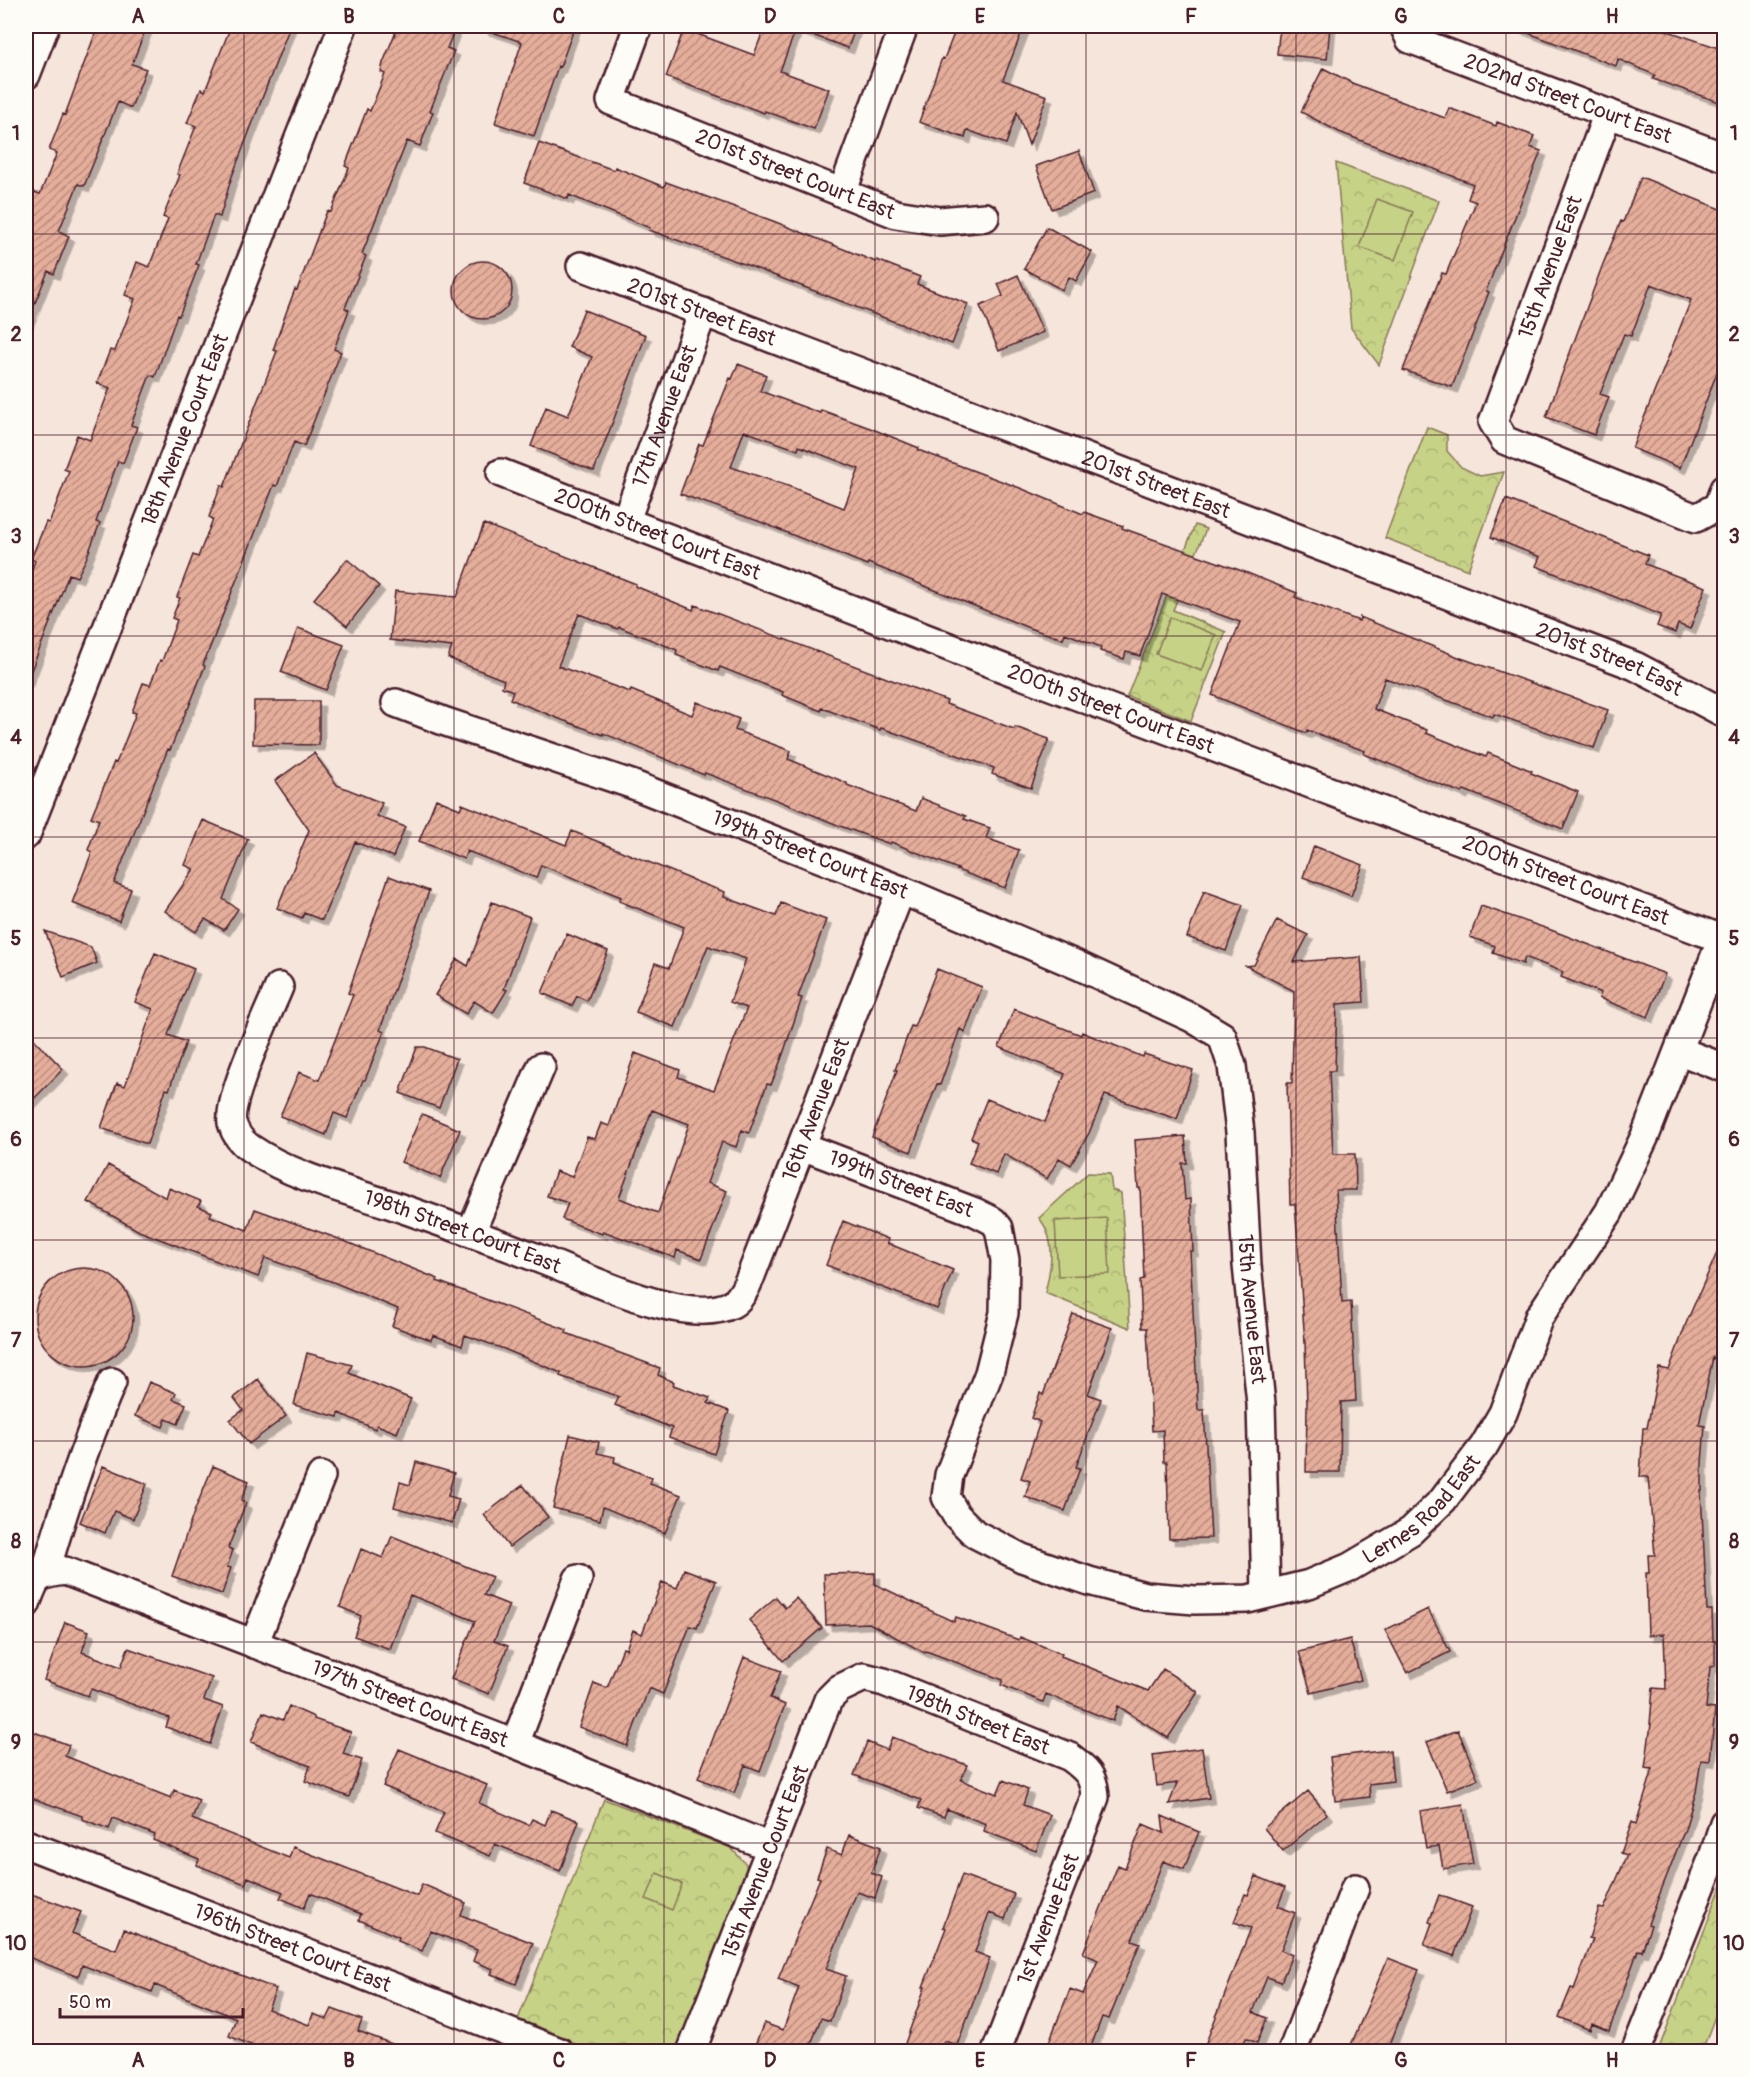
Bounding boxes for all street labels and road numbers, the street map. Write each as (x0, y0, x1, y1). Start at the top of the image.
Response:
street label: 202nd Street Court East (1460, 47, 1676, 150)
street label: 201st Street Court East (692, 123, 899, 226)
street label: 15th Avenue East (1512, 192, 1589, 342)
street label: 201st Street East (623, 272, 780, 353)
street label: 18th Avenue Court East (135, 329, 235, 530)
street label: 17th Avenue East (626, 341, 704, 491)
street label: 201st Street East (1078, 444, 1234, 525)
street label: 200th Street Court East (551, 482, 765, 587)
street label: 201st Street East (1532, 617, 1688, 703)
street label: 200th Street Court East (1004, 658, 1218, 761)
street label: 199th Street Court East (708, 804, 913, 906)
street label: 200th Street Court East (1459, 829, 1673, 932)
street label: 16th Avenue East (776, 1034, 856, 1185)
street label: 199th Street East (825, 1144, 978, 1224)
street label: 198th Street Court East (361, 1184, 565, 1280)
street label: 15th Avenue East (1231, 1233, 1272, 1386)
street label: Lernes Road East (1358, 1449, 1487, 1571)
street label: 197th Street Court East (308, 1654, 512, 1754)
street label: 198th Street East (902, 1679, 1054, 1762)
street label: 15th Avenue Court East (716, 1761, 816, 1963)
street label: 1st Avenue East (1011, 1849, 1086, 1989)
street label: 196th Street Court East (190, 1898, 395, 1999)

